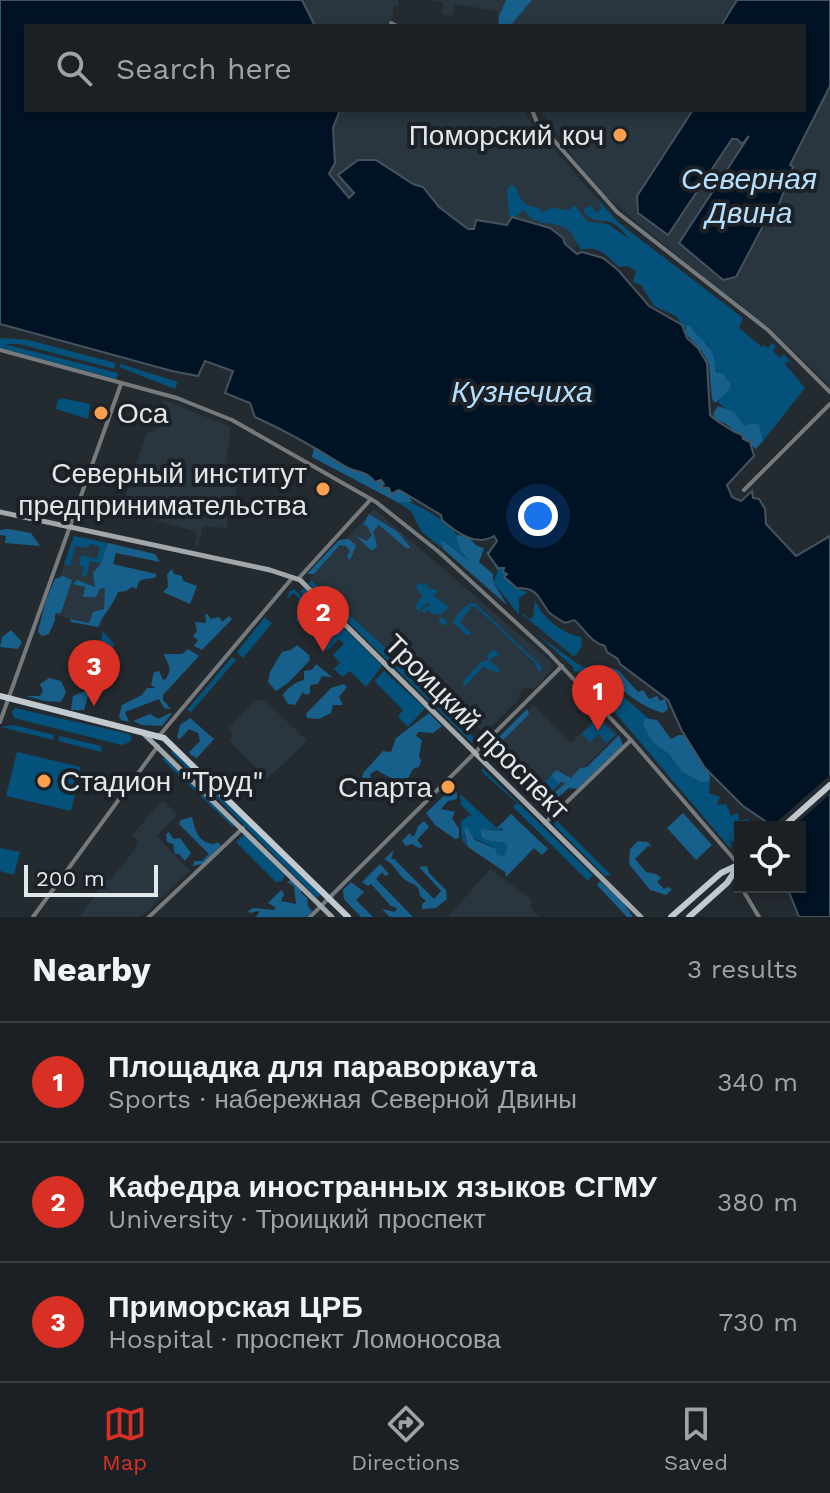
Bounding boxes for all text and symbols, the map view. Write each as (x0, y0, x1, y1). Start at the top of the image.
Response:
search box (24, 24, 806, 112)
icon: search (52, 46, 96, 90)
text: Search here (116, 51, 292, 86)
place label: Поморский коч (409, 119, 604, 152)
marker: Поморский коч (611, 126, 629, 144)
water label: Северная Двина (681, 161, 817, 230)
water label: Кузнечиха (451, 374, 593, 409)
place label: Оса (117, 397, 169, 430)
marker: Оса (92, 404, 110, 422)
place label: Северный институт предпринимательства (18, 457, 307, 522)
marker: Северный институт предпринимательства (314, 480, 332, 498)
your location (518, 496, 558, 536)
pin: 2 (297, 586, 349, 652)
street label: Троицкий проспект (378, 628, 576, 826)
pin: 3 (68, 640, 120, 706)
pin: 1 (572, 665, 624, 731)
place label: Стадион "Труд" (60, 765, 264, 798)
place label: Спарта (338, 771, 432, 804)
marker: Стадион "Труд" (35, 772, 53, 790)
marker: Спарта (439, 778, 457, 796)
map controls (734, 821, 806, 893)
button: locate (734, 821, 806, 893)
scale bar (24, 861, 158, 897)
text: 200 m (36, 866, 105, 891)
text: Nearby (32, 949, 151, 989)
text: 3 results (687, 954, 798, 984)
text: Площадка для параворкаута (108, 1049, 537, 1084)
text: 1 (52, 1067, 64, 1097)
text: 340 m (717, 1067, 798, 1097)
text: Sports · набережная Северной Двины (108, 1084, 577, 1114)
text: Кафедра иностранных языков СГМУ (108, 1169, 657, 1204)
text: 2 (50, 1187, 66, 1217)
text: 380 m (717, 1187, 798, 1217)
text: University · Троицкий проспект (108, 1204, 486, 1234)
text: Приморская ЦРБ (108, 1289, 363, 1324)
text: 3 (50, 1307, 66, 1337)
text: 730 m (718, 1307, 798, 1337)
text: Hospital · проспект Ломоносова (108, 1324, 501, 1354)
tab: Map (102, 1402, 147, 1475)
tab: Directions (351, 1402, 460, 1475)
tab: Saved (664, 1402, 728, 1475)

